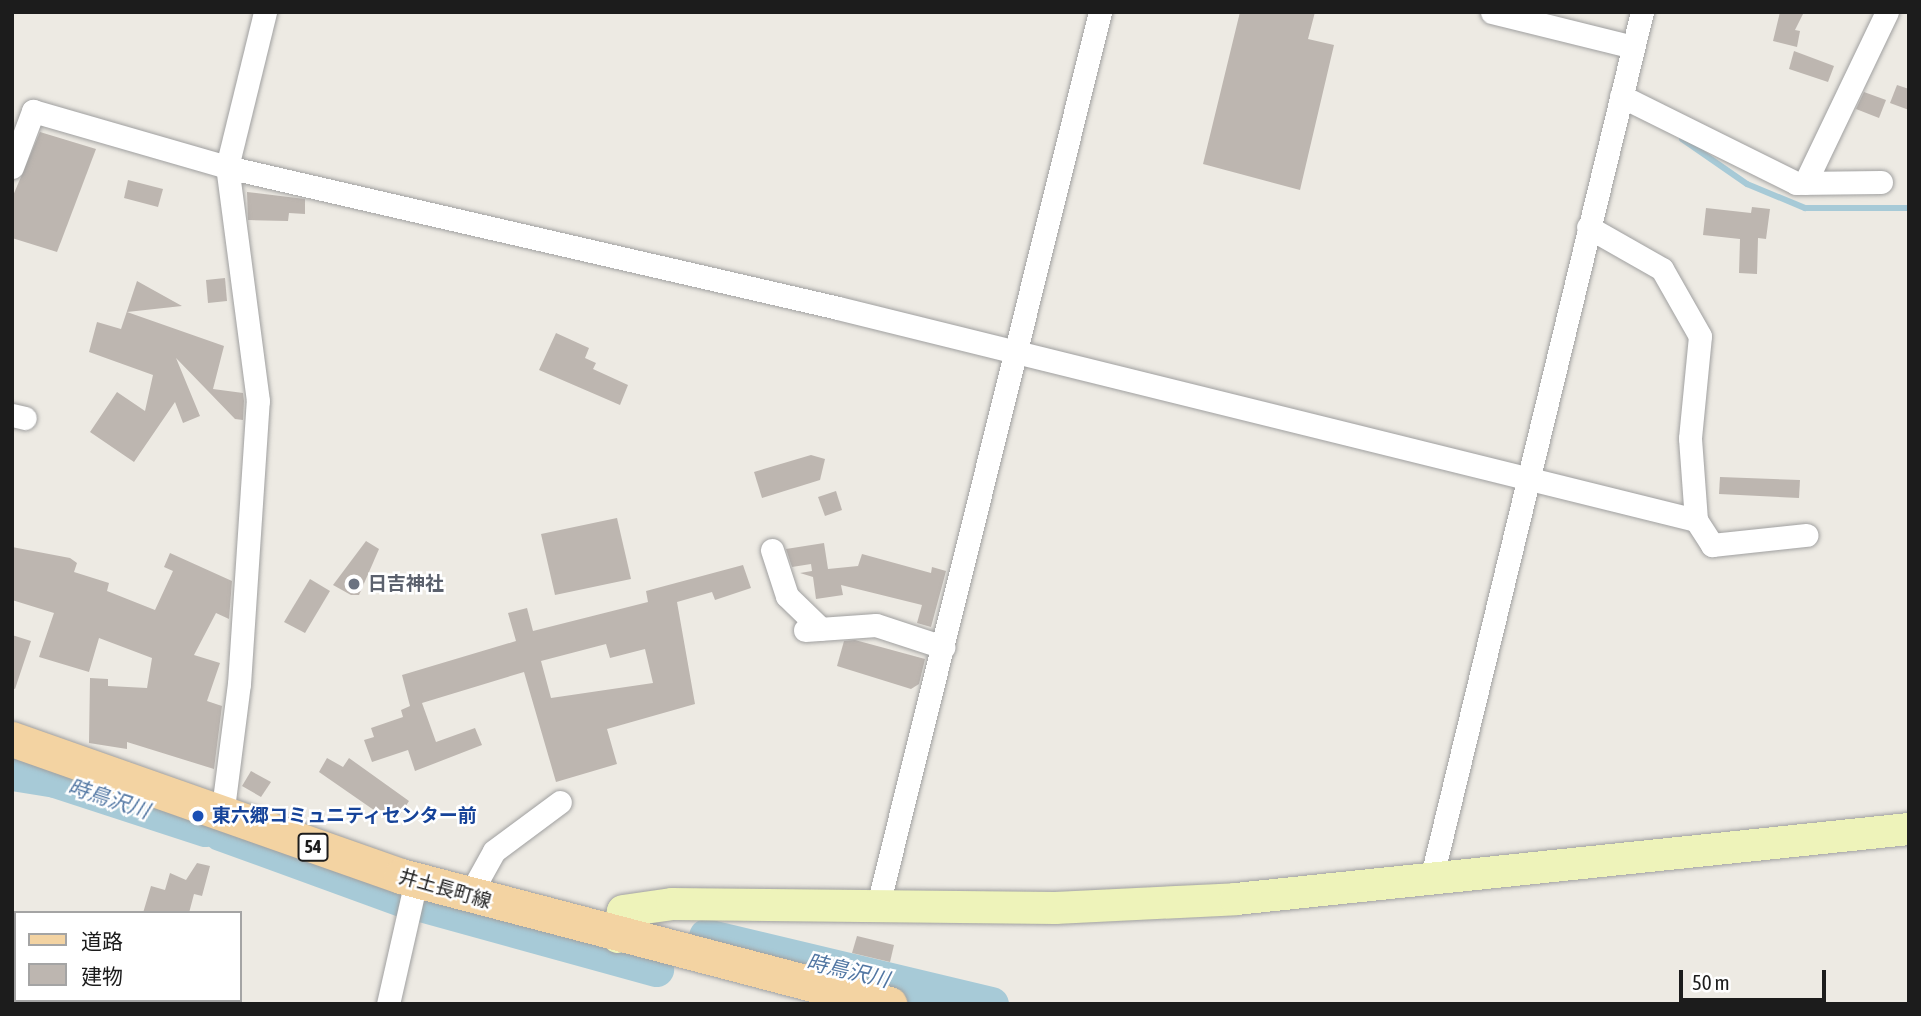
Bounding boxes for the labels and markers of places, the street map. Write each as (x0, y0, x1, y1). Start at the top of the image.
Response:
place label: 日吉神社 (368, 573, 444, 595)
marker: 日吉神社 (346, 576, 362, 592)
place label: 東六郷コミュニティセンター前 (212, 805, 478, 827)
marker: 東六郷コミュニティセンター前 (190, 808, 206, 824)

